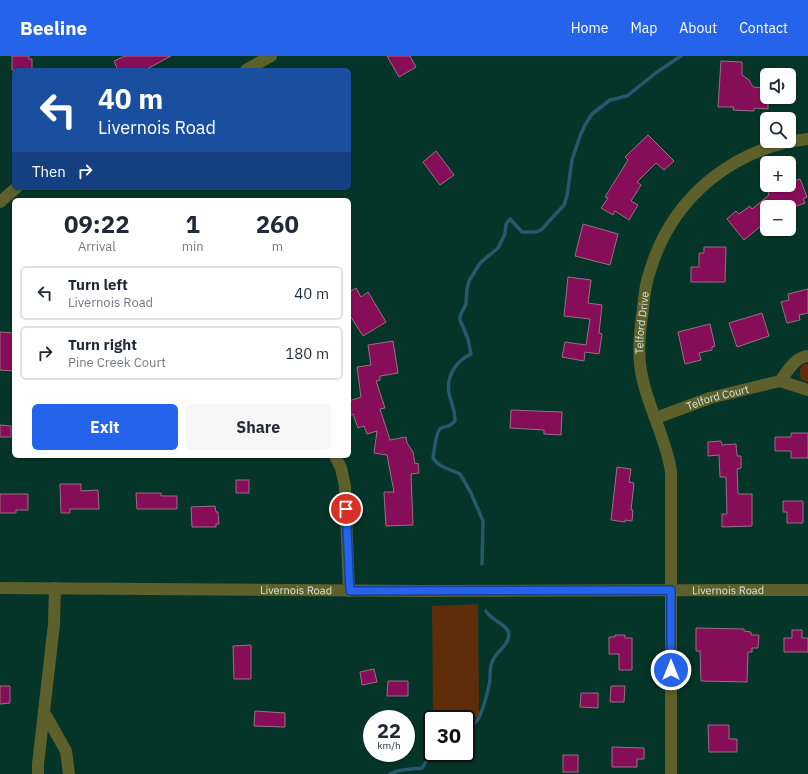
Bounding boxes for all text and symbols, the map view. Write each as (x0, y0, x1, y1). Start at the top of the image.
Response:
text: Beeline (20, 16, 87, 40)
text: Home (571, 19, 608, 37)
text: Map (630, 19, 657, 37)
text: About (679, 19, 717, 37)
text: Contact (739, 19, 788, 37)
map controls (760, 68, 796, 236)
button: sound (760, 68, 796, 104)
text: 40 m (98, 80, 163, 117)
icon: left (32, 84, 84, 136)
button: search (760, 112, 796, 148)
text: Livernois Road (98, 116, 216, 139)
button: + (760, 156, 796, 192)
icon: right (74, 160, 96, 182)
text: Then (32, 162, 66, 181)
button: − (760, 200, 796, 236)
text: 09:22 (64, 208, 130, 240)
text: 1 (185, 208, 200, 240)
text: 260 (256, 208, 299, 240)
text: Arrival (78, 238, 116, 255)
text: min (182, 238, 204, 255)
text: m (272, 238, 283, 255)
text: Turn left (68, 275, 128, 294)
icon: left (34, 282, 56, 304)
text: 40 m (294, 284, 329, 303)
street label: Telford Drive (632, 291, 652, 354)
text: Livernois Road (68, 294, 153, 311)
text: Turn right (68, 335, 137, 354)
icon: right (34, 342, 56, 364)
text: 180 m (285, 344, 329, 363)
text: Pine Creek Court (68, 354, 166, 371)
street label: Telford Court (684, 382, 750, 413)
button: Exit (32, 404, 178, 450)
button: Share (186, 404, 331, 450)
pin (329, 492, 363, 526)
icon: arrive (335, 498, 357, 520)
street label: Livernois Road (260, 583, 332, 597)
street label: Livernois Road (692, 583, 764, 597)
position arrow (650, 649, 692, 691)
speed limit sign: 30 (423, 710, 475, 762)
text: 22 (377, 717, 401, 744)
text: km/h (377, 739, 401, 752)

